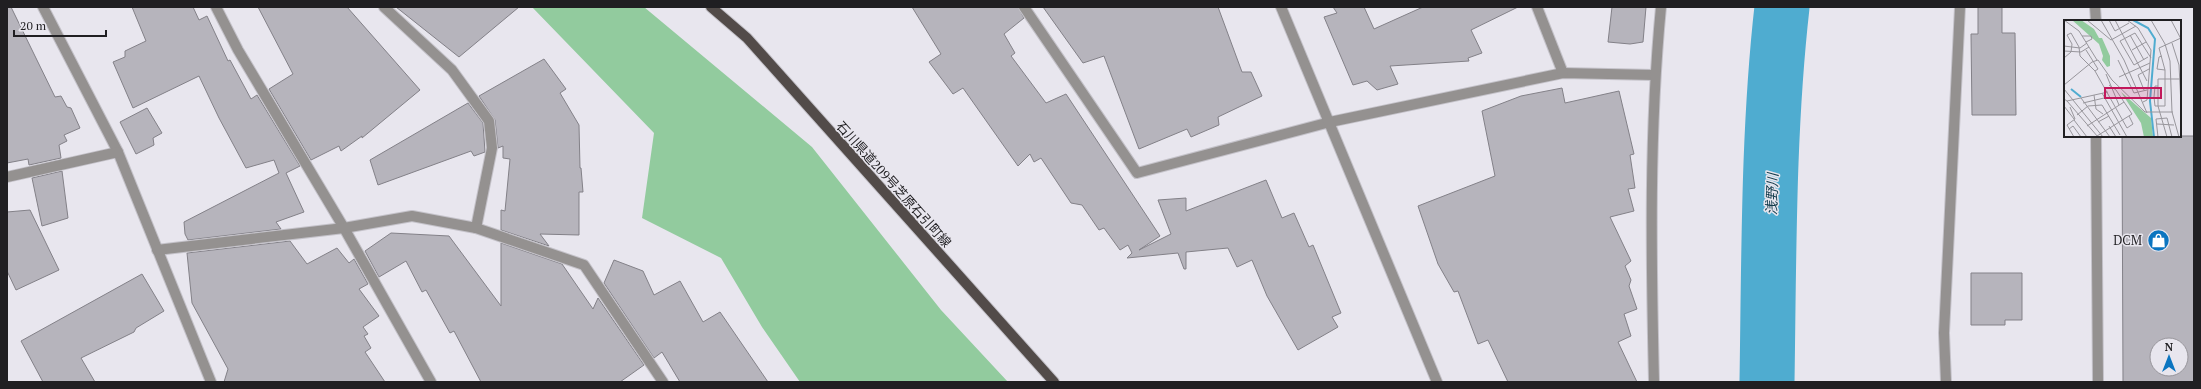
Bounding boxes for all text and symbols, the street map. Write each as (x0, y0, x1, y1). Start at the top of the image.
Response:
scale bar (14, 12, 106, 38)
text: 20 m (20, 18, 47, 33)
inset map (2064, 20, 2181, 137)
street label: 石川県道209号芝原石引町線 (833, 117, 955, 251)
water label: 浅野川 (1761, 171, 1782, 215)
shop icon: DCM (2145, 227, 2171, 253)
place label: DCM (2113, 231, 2142, 249)
north arrow (2149, 337, 2189, 377)
text: N (2165, 340, 2174, 354)

